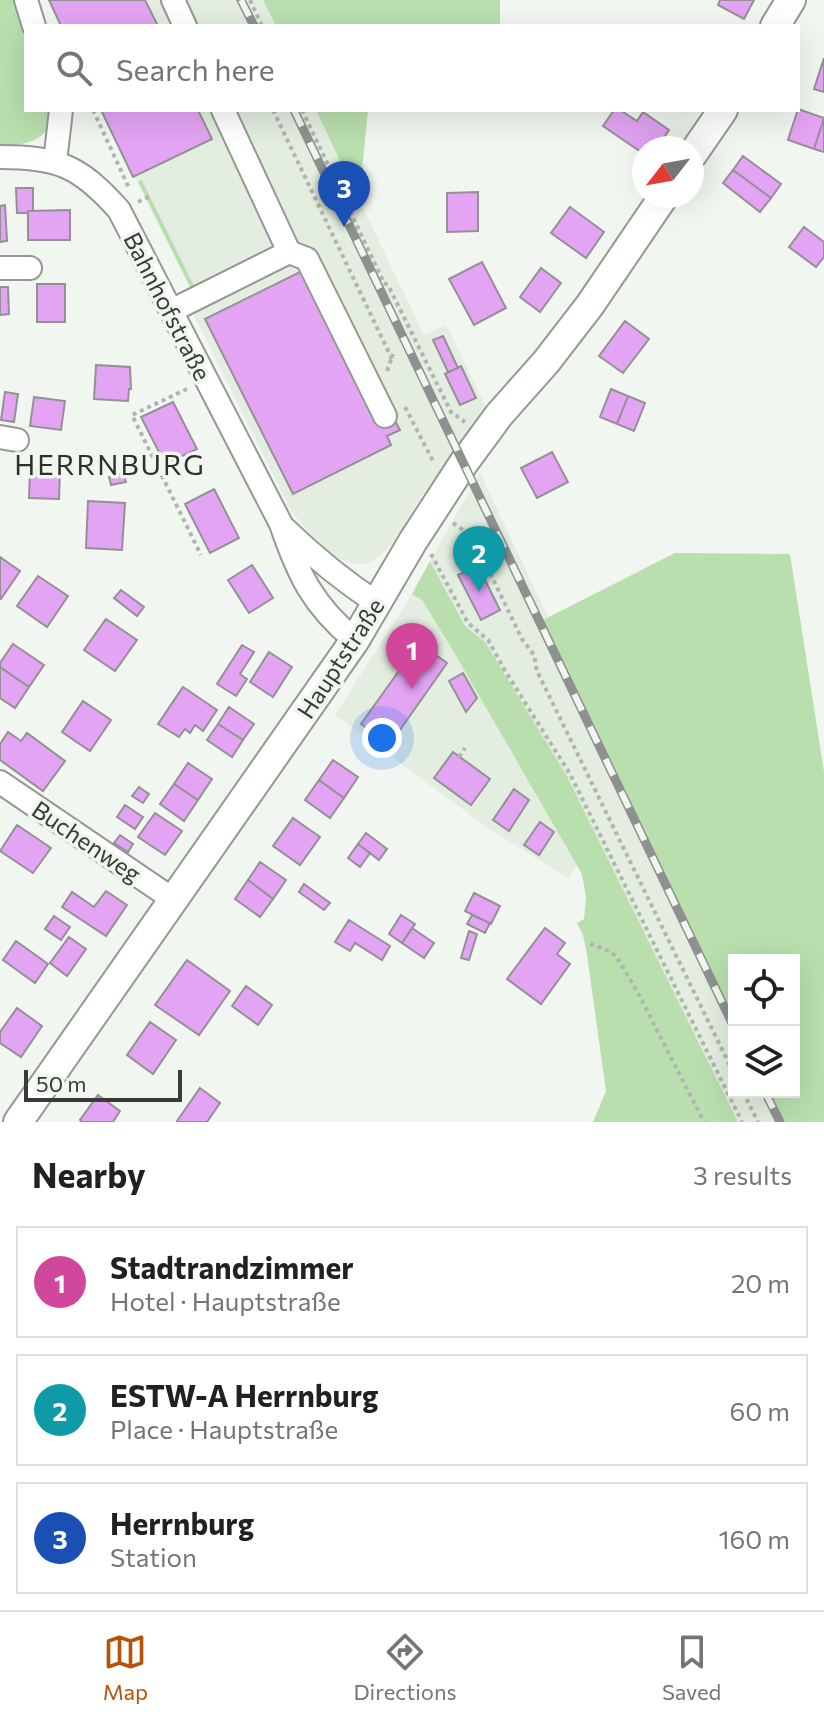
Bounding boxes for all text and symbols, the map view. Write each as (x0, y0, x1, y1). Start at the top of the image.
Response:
search box (24, 24, 800, 112)
icon: search (52, 46, 96, 90)
text: Search here (116, 50, 275, 87)
north arrow (632, 136, 704, 208)
pin: 3 (318, 161, 370, 227)
street label: Bahnhofstraße (118, 227, 218, 385)
district label: HERRNBURG (14, 447, 206, 481)
pin: 2 (453, 526, 505, 592)
street label: Hauptstraße (290, 592, 390, 724)
pin: 1 (386, 623, 438, 689)
your location (362, 718, 402, 758)
street label: Buchenweg (27, 794, 147, 888)
map controls (728, 954, 800, 1098)
button: locate (728, 954, 800, 1026)
button: layers (728, 1026, 800, 1098)
scale bar (24, 1066, 182, 1102)
text: 50 m (36, 1070, 86, 1097)
text: Nearby (32, 1153, 146, 1195)
text: 3 results (693, 1159, 792, 1190)
text: Stadtrandzimmer (110, 1248, 354, 1285)
text: 1 (54, 1267, 66, 1298)
text: 20 m (731, 1267, 790, 1298)
text: Hotel · Hauptstraße (110, 1285, 341, 1316)
text: ESTW-A Herrnburg (110, 1376, 379, 1413)
text: 2 (53, 1395, 67, 1426)
text: 60 m (730, 1395, 790, 1426)
text: Place · Hauptstraße (110, 1413, 338, 1444)
text: Herrnburg (110, 1504, 254, 1541)
text: 3 (52, 1523, 68, 1554)
text: 160 m (718, 1523, 790, 1554)
text: Station (110, 1541, 197, 1572)
tab: Map (103, 1630, 148, 1705)
tab: Directions (353, 1630, 457, 1705)
tab: Saved (662, 1630, 721, 1705)

